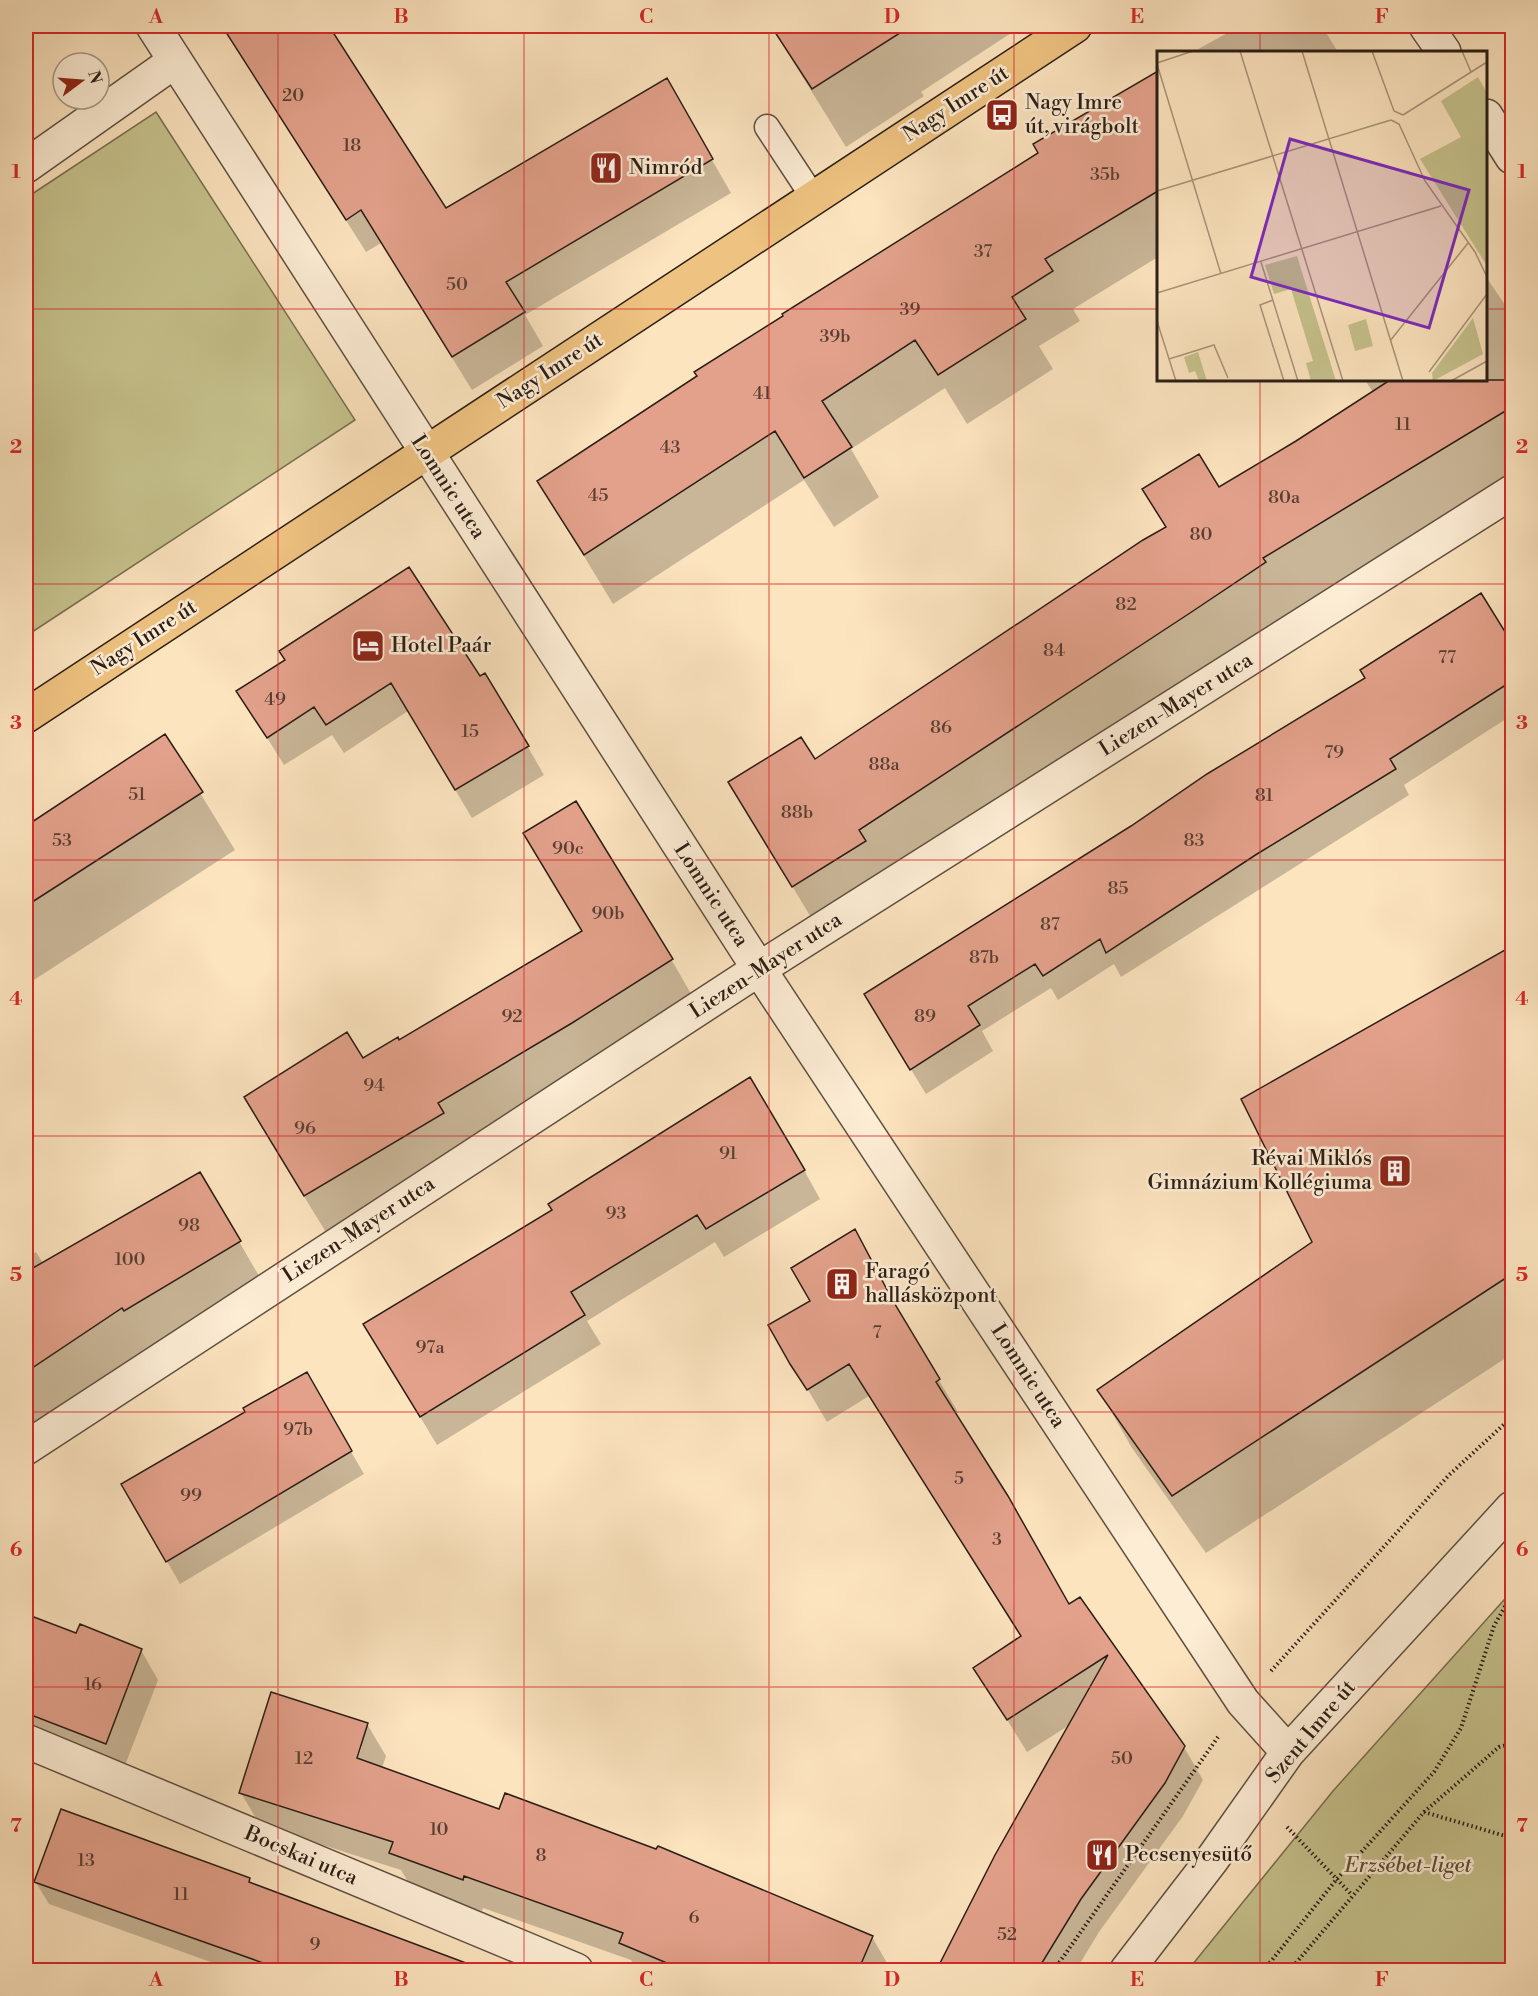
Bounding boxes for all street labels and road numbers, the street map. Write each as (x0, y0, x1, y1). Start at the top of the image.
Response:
street label: Nagy Imre út (898, 60, 1014, 148)
street label: Nagy Imre út (492, 327, 608, 415)
street label: Lomnic utca (405, 430, 491, 544)
street label: Nagy Imre út (86, 594, 202, 682)
street label: Liezen-Mayer utca (1094, 647, 1258, 763)
street label: Lomnic utca (668, 838, 754, 952)
street label: Liezen-Mayer utca (685, 907, 847, 1025)
street label: Liezen-Mayer utca (278, 1171, 440, 1289)
street label: Lomnic utca (985, 1319, 1071, 1433)
street label: Szent Imre út (1260, 1675, 1362, 1789)
street label: Bocskai utca (240, 1820, 362, 1892)

